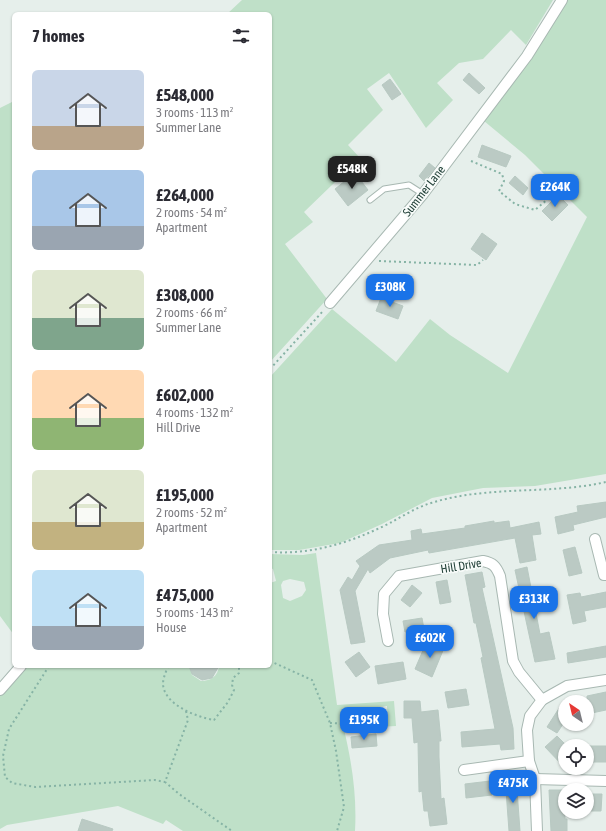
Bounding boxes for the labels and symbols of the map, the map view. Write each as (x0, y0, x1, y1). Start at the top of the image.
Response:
pin: £548K (324, 156, 380, 190)
street label: Summer Lane (400, 163, 448, 219)
pin: £264K (527, 174, 583, 208)
pin: £308K (362, 274, 418, 308)
street label: Hill Drive (440, 556, 482, 576)
pin: £313K (506, 586, 562, 620)
pin: £602K (402, 625, 458, 659)
north arrow (558, 695, 594, 731)
pin: £195K (336, 707, 392, 741)
pin: £475K (485, 770, 541, 804)

